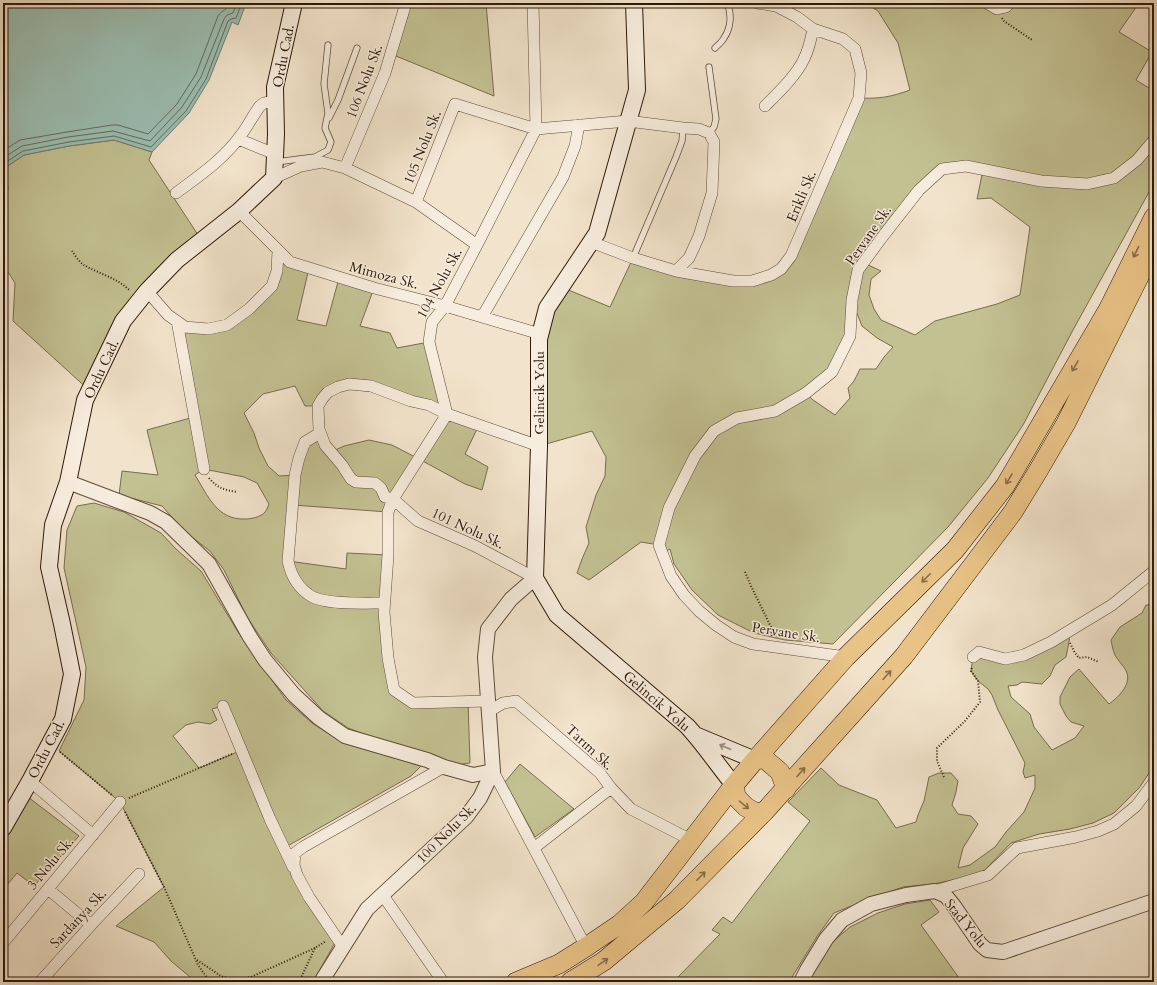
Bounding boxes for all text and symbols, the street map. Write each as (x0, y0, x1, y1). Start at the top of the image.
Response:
street label: Ordu Cad. (268, 23, 299, 89)
street label: 106 Nolu Sk. (342, 41, 387, 121)
street label: 105 Nolu Sk. (399, 108, 446, 187)
street label: Erikli Sk. (782, 167, 821, 225)
street label: Pervane Sk. (841, 202, 896, 269)
street label: 104 Nolu Sk. (412, 245, 467, 322)
one-way arrow (1132, 246, 1140, 258)
street label: Mimoza Sk. (347, 257, 420, 294)
street label: Ordu Cad. (79, 336, 124, 402)
street label: Gelincik Yolu (530, 351, 549, 435)
one-way arrow (1070, 360, 1078, 372)
one-way arrow (1005, 473, 1013, 485)
street label: 101 Nolu Sk. (428, 503, 507, 554)
one-way arrow (921, 573, 931, 583)
street label: Pervane Sk. (750, 618, 821, 647)
street label: Gelincik Yolu (619, 667, 695, 736)
one-way arrow (882, 670, 891, 680)
street label: Ordu Cad. (23, 716, 69, 782)
street label: Tarım Sk. (562, 720, 618, 774)
one-way arrow (720, 743, 732, 750)
one-way arrow (796, 767, 805, 778)
street label: 100 Nolu Sk. (412, 799, 481, 868)
one-way arrow (739, 801, 750, 809)
street label: 3 Nolu Sk. (23, 833, 78, 894)
one-way arrow (696, 871, 706, 881)
street label: Sardanya Sk. (46, 884, 111, 952)
street label: Stad Yolu (940, 895, 991, 952)
one-way arrow (597, 958, 608, 966)

